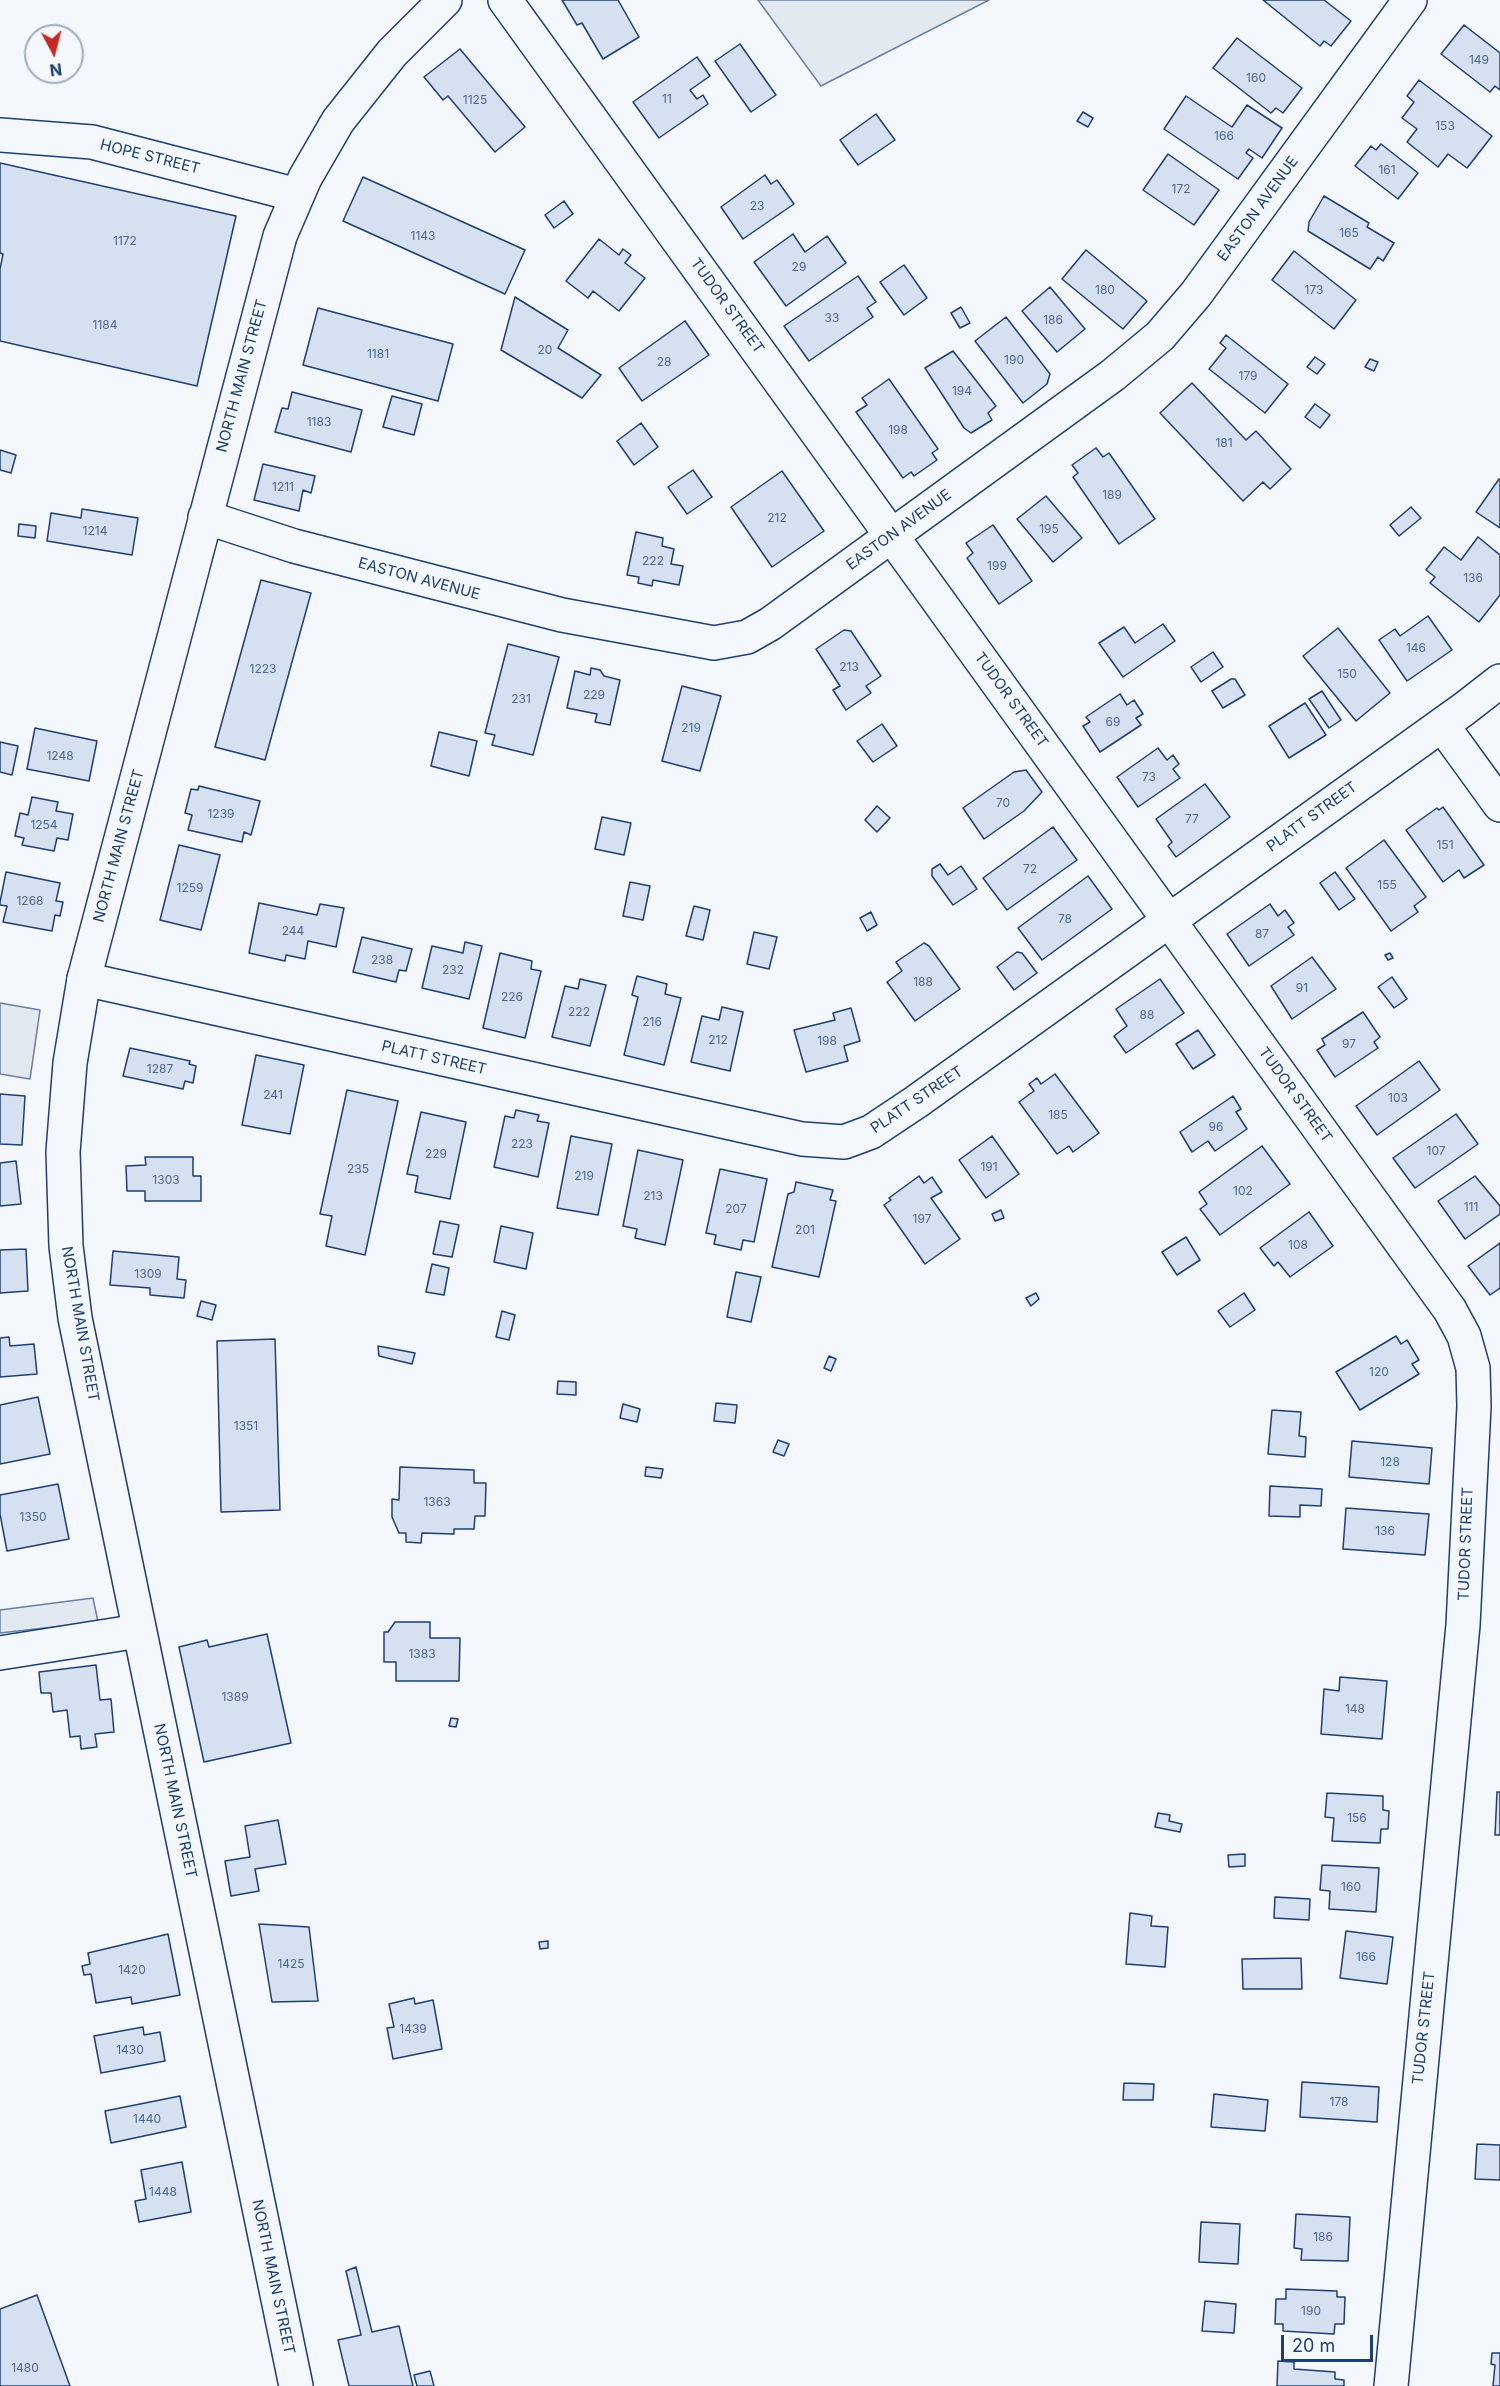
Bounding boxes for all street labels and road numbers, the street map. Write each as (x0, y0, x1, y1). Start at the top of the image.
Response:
street label: HOPE STREET (98, 136, 202, 178)
street label: EASTON AVENUE (1214, 153, 1302, 265)
street label: TUDOR STREET (686, 255, 768, 357)
street label: NORTH MAIN STREET (213, 298, 271, 454)
street label: EASTON AVENUE (843, 486, 955, 574)
street label: EASTON AVENUE (356, 554, 482, 604)
street label: TUDOR STREET (970, 649, 1052, 751)
street label: NORTH MAIN STREET (90, 768, 148, 924)
street label: PLATT STREET (1263, 778, 1361, 856)
street label: PLATT STREET (380, 1037, 488, 1079)
street label: TUDOR STREET (1254, 1044, 1336, 1146)
street label: PLATT STREET (867, 1063, 967, 1137)
street label: NORTH MAIN STREET (57, 1245, 103, 1403)
street label: TUDOR STREET (1455, 1487, 1477, 1601)
street label: NORTH MAIN STREET (150, 1722, 200, 1880)
street label: TUDOR STREET (1409, 1971, 1439, 2085)
street label: NORTH MAIN STREET (248, 2198, 298, 2356)

